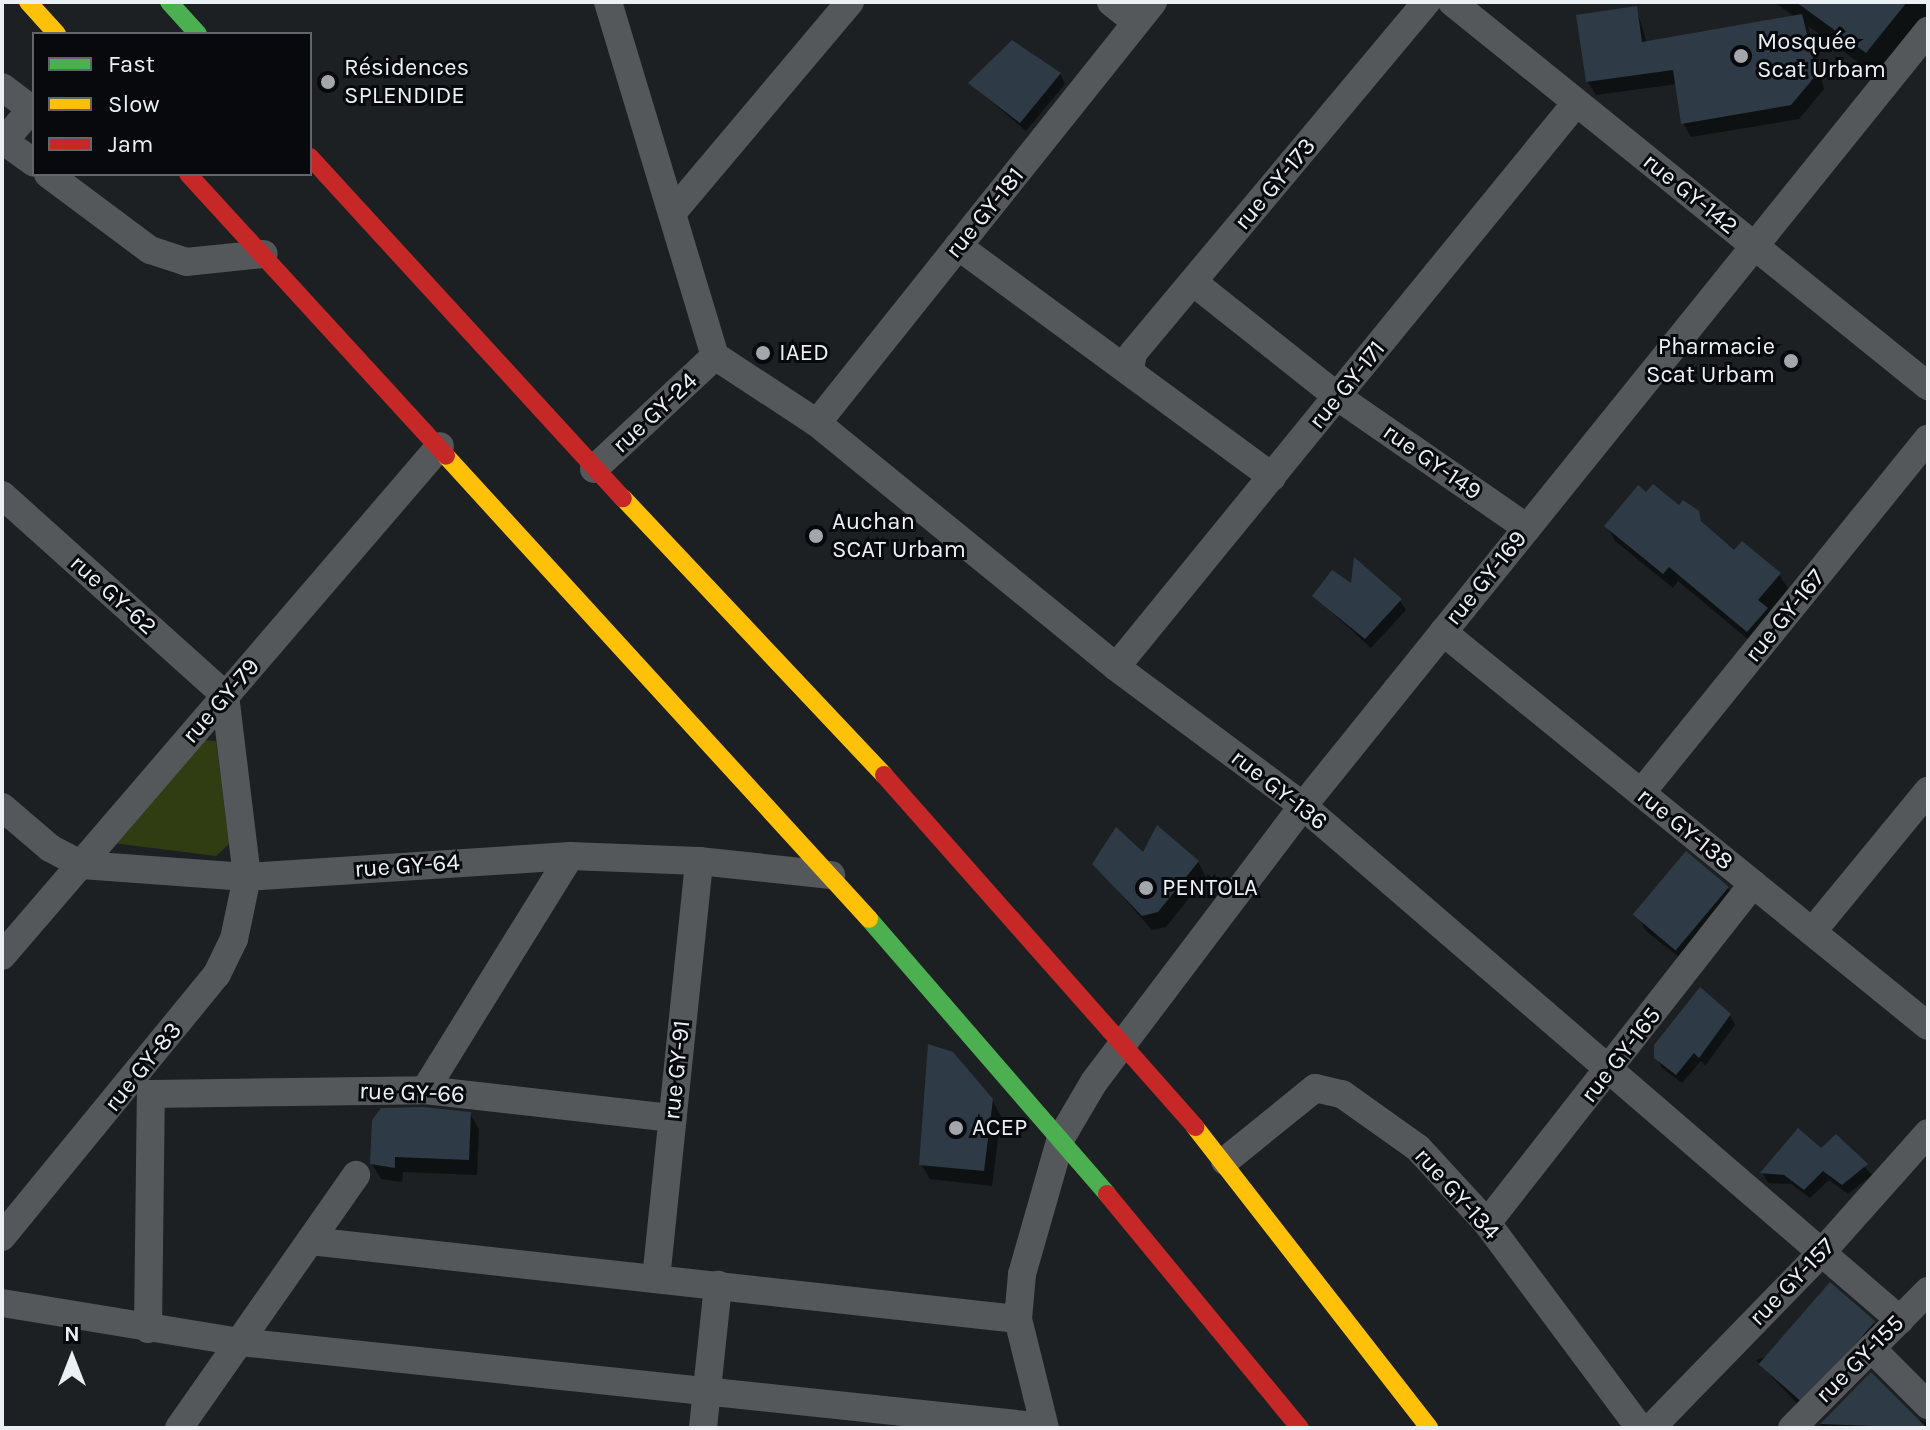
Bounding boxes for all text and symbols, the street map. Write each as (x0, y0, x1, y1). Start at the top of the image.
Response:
place label: Mosquée Scat Urbam (1757, 28, 1886, 84)
legend (32, 32, 312, 176)
marker: Mosquée Scat Urbam (1732, 47, 1750, 65)
text: Fast (108, 50, 155, 78)
place label: Résidences SPLENDIDE (344, 54, 469, 110)
marker: Résidences SPLENDIDE (319, 73, 337, 91)
text: Slow (108, 90, 160, 118)
text: Jam (108, 130, 153, 158)
street label: rue GY-173 (1228, 132, 1322, 236)
street label: rue GY-142 (1637, 147, 1743, 241)
street label: rue GY-181 (940, 162, 1030, 264)
place label: Pharmacie Scat Urbam (1646, 333, 1775, 389)
street label: rue GY-171 (1303, 335, 1391, 435)
place label: IAED (779, 339, 829, 367)
marker: IAED (754, 344, 772, 362)
marker: Pharmacie Scat Urbam (1782, 352, 1800, 370)
street label: rue GY-24 (607, 366, 703, 460)
street label: rue GY-149 (1377, 418, 1487, 506)
place label: Auchan SCAT Urbam (832, 508, 966, 564)
street label: rue GY-169 (1439, 525, 1533, 631)
marker: Auchan SCAT Urbam (807, 527, 825, 545)
street label: rue GY-62 (64, 549, 162, 641)
street label: rue GY-167 (1739, 564, 1831, 668)
street label: rue GY-79 (176, 653, 266, 749)
street label: rue GY-136 (1225, 744, 1333, 836)
street label: rue GY-138 (1631, 782, 1739, 876)
street label: rue GY-64 (353, 848, 461, 884)
place label: PENTOLA (1162, 874, 1258, 902)
marker: PENTOLA (1137, 879, 1155, 897)
street label: rue GY-165 (1575, 1001, 1667, 1109)
street label: rue GY-83 (98, 1016, 188, 1118)
street label: rue GY-91 (657, 1019, 697, 1121)
street label: rue GY-66 (359, 1077, 465, 1109)
place label: ACEP (972, 1114, 1027, 1142)
marker: ACEP (947, 1119, 965, 1137)
street label: rue GY-134 (1408, 1142, 1506, 1246)
street label: rue GY-157 (1743, 1232, 1841, 1332)
street label: rue GY-155 (1810, 1309, 1910, 1409)
north arrow (32, 1318, 112, 1398)
text: N (64, 1321, 80, 1347)

